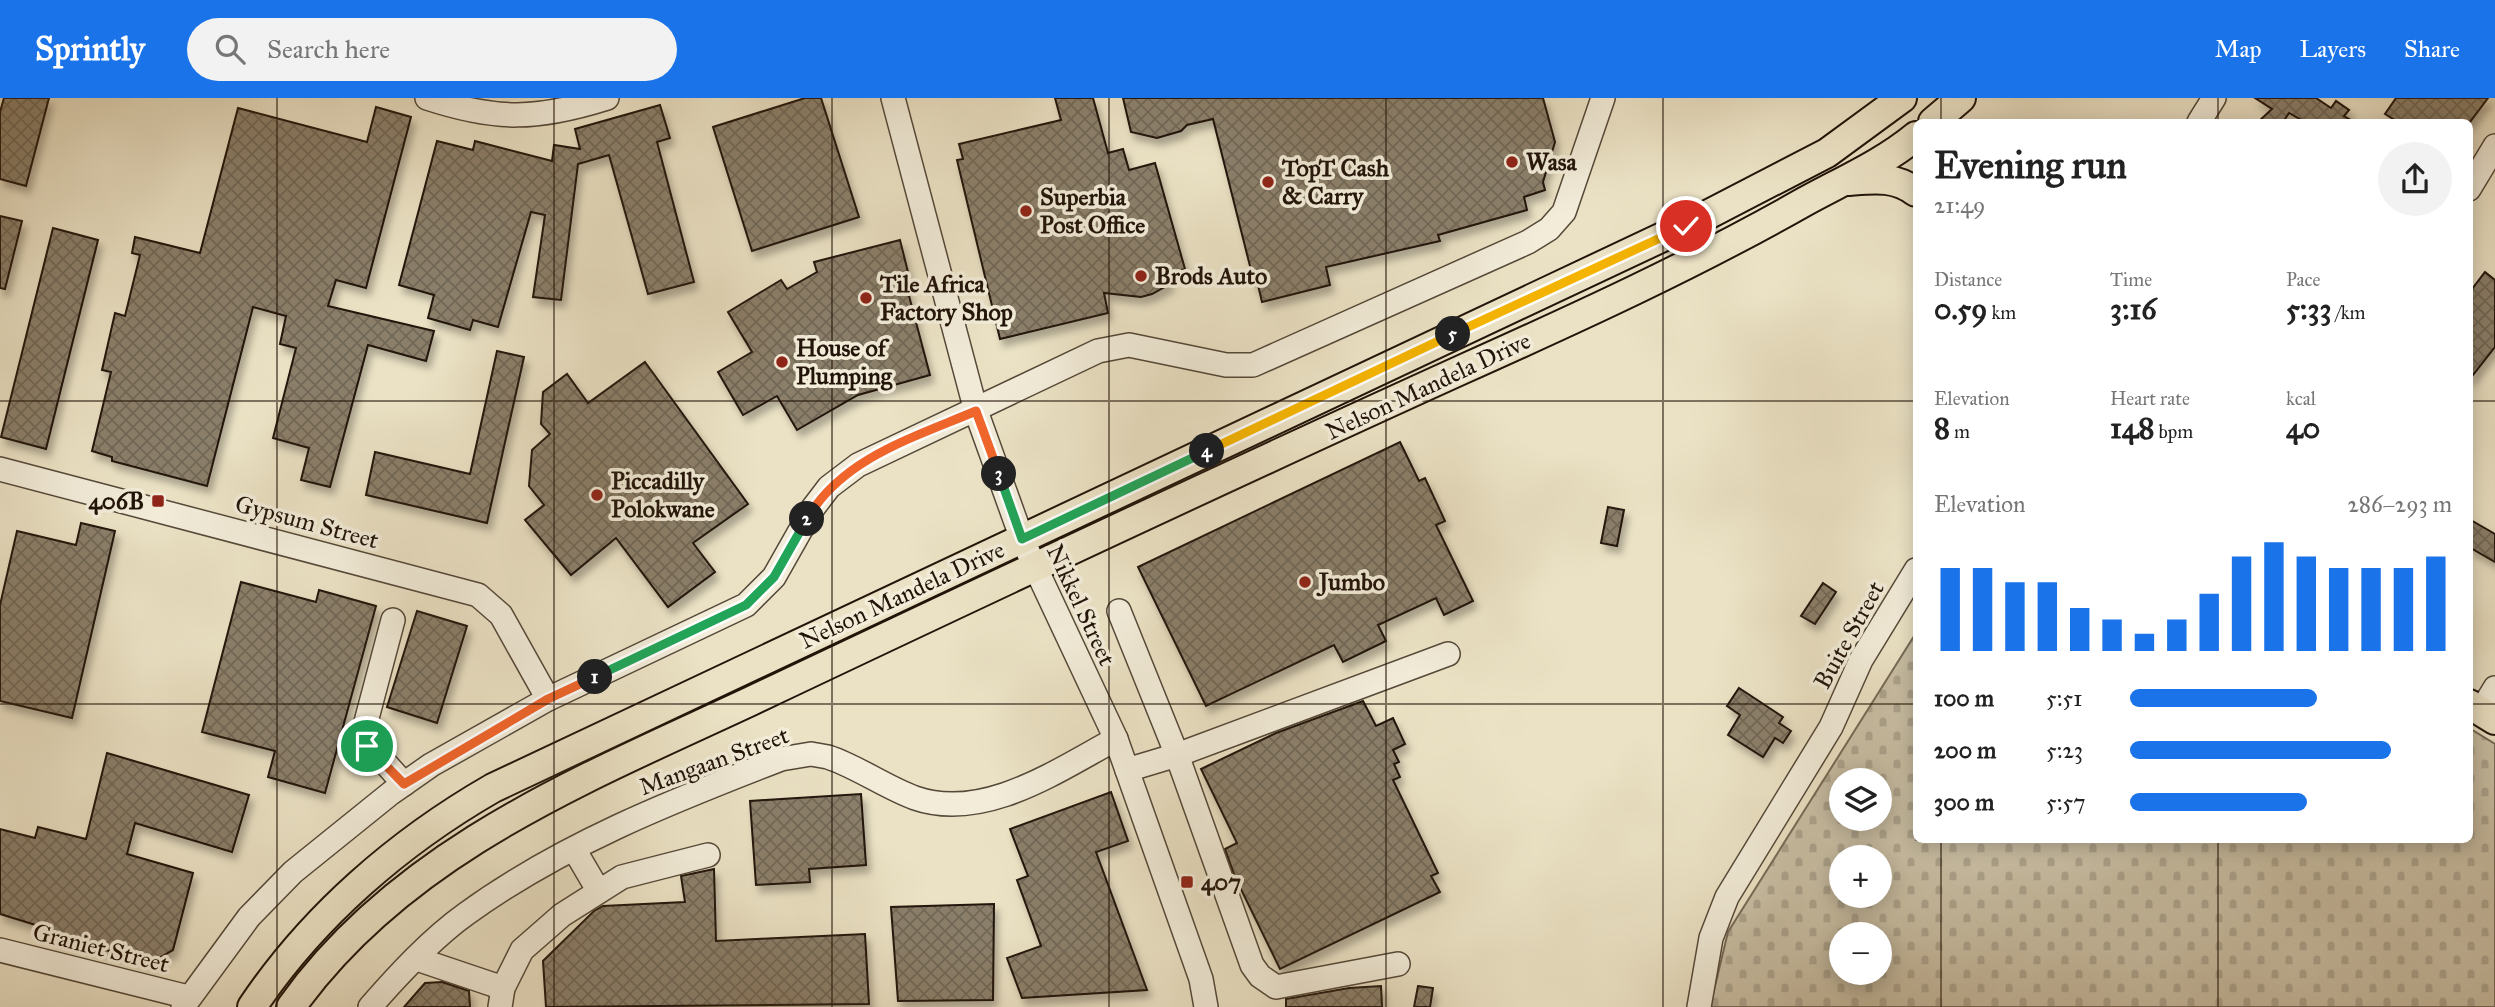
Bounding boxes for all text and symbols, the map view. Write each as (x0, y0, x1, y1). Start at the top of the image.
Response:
search box (187, 18, 677, 81)
text: Sprintly (35, 29, 145, 69)
icon: search (211, 30, 249, 68)
text: Search here (267, 33, 390, 65)
text: Map (2215, 34, 2262, 64)
text: Layers (2300, 34, 2366, 64)
text: Share (2404, 34, 2460, 64)
text: Evening run (1934, 142, 2127, 188)
button: share (2378, 142, 2452, 216)
place label: Wasa (1526, 147, 1578, 177)
place label: TopT Cash & Carry (1281, 153, 1390, 211)
marker: Wasa (1504, 154, 1520, 170)
marker: TopT Cash & Carry (1260, 174, 1276, 190)
place label: Superbia Post Office (1040, 182, 1145, 240)
text: 21:49 (1934, 191, 1985, 219)
pin (1656, 196, 1716, 256)
marker: Superbia Post Office (1018, 203, 1034, 219)
icon: check (1667, 207, 1705, 245)
place label: Brods Auto (1155, 261, 1267, 291)
marker: Brods Auto (1133, 268, 1149, 284)
text: Distance (1934, 268, 2002, 291)
text: Time (2110, 268, 2152, 291)
text: Pace (2286, 268, 2320, 291)
place label: Tile Africa Factory Shop (879, 269, 1013, 327)
marker: Tile Africa Factory Shop (858, 290, 874, 306)
text: 0.59 (1934, 291, 1987, 327)
text: 3:16 (2110, 291, 2157, 327)
text: 5:33 (2286, 291, 2332, 327)
text: km (1987, 301, 2016, 324)
text: /km (2332, 301, 2366, 324)
pin: 5 (1436, 316, 1470, 352)
text: 5 (1448, 322, 1457, 345)
street label: Nelson Mandela Drive (1321, 325, 1535, 447)
place label: House of Plumping (796, 333, 893, 391)
marker: House of Plumping (774, 354, 790, 370)
text: Elevation (1934, 387, 2009, 410)
text: Heart rate (2110, 387, 2190, 410)
text: kcal (2286, 387, 2316, 410)
text: 8 (1934, 410, 1950, 446)
text: 148 (2110, 410, 2155, 446)
text: 40 (2286, 410, 2320, 446)
text: m (1950, 420, 1970, 443)
text: bpm (2155, 420, 2193, 443)
pin: 4 (1190, 434, 1224, 468)
text: 4 (1201, 439, 1212, 462)
pin: 3 (982, 456, 1016, 492)
text: 3 (995, 462, 1002, 485)
place label: Piccadilly Polokwane (611, 466, 715, 524)
place label: 406B (88, 486, 144, 516)
marker: Piccadilly Polokwane (589, 487, 605, 503)
street label: Gypsum Street (232, 488, 383, 556)
text: Elevation (1934, 490, 2025, 518)
text: 286–293 m (2347, 490, 2452, 518)
marker: 406B (150, 493, 166, 509)
pin: 2 (790, 502, 824, 536)
text: 2 (802, 507, 811, 530)
street label: Nelson Mandela Drive (795, 534, 1009, 656)
street label: Nikkel Street (1040, 540, 1122, 671)
place label: Jumbo (1316, 567, 1385, 597)
marker: Jumbo (1297, 574, 1313, 590)
street label: Buite Street (1807, 576, 1891, 694)
pin: 1 (578, 660, 612, 694)
text: 1 (591, 665, 598, 688)
text: 100 m (1934, 684, 1994, 712)
text: 5:51 (2046, 684, 2082, 712)
pin (337, 716, 397, 776)
street label: Mangaan Street (635, 720, 793, 802)
icon: arrive (348, 727, 386, 765)
text: 200 m (1934, 736, 1996, 764)
text: 5:23 (2046, 736, 2083, 764)
map controls (1829, 768, 1892, 985)
button: layers (1829, 768, 1892, 831)
text: 300 m (1934, 788, 1994, 816)
text: 5:57 (2046, 788, 2085, 816)
button: + (1829, 845, 1892, 908)
place label: 407 (1201, 867, 1241, 897)
marker: 407 (1179, 874, 1195, 890)
street label: Graniet Street (30, 917, 173, 980)
button: − (1829, 922, 1892, 985)

